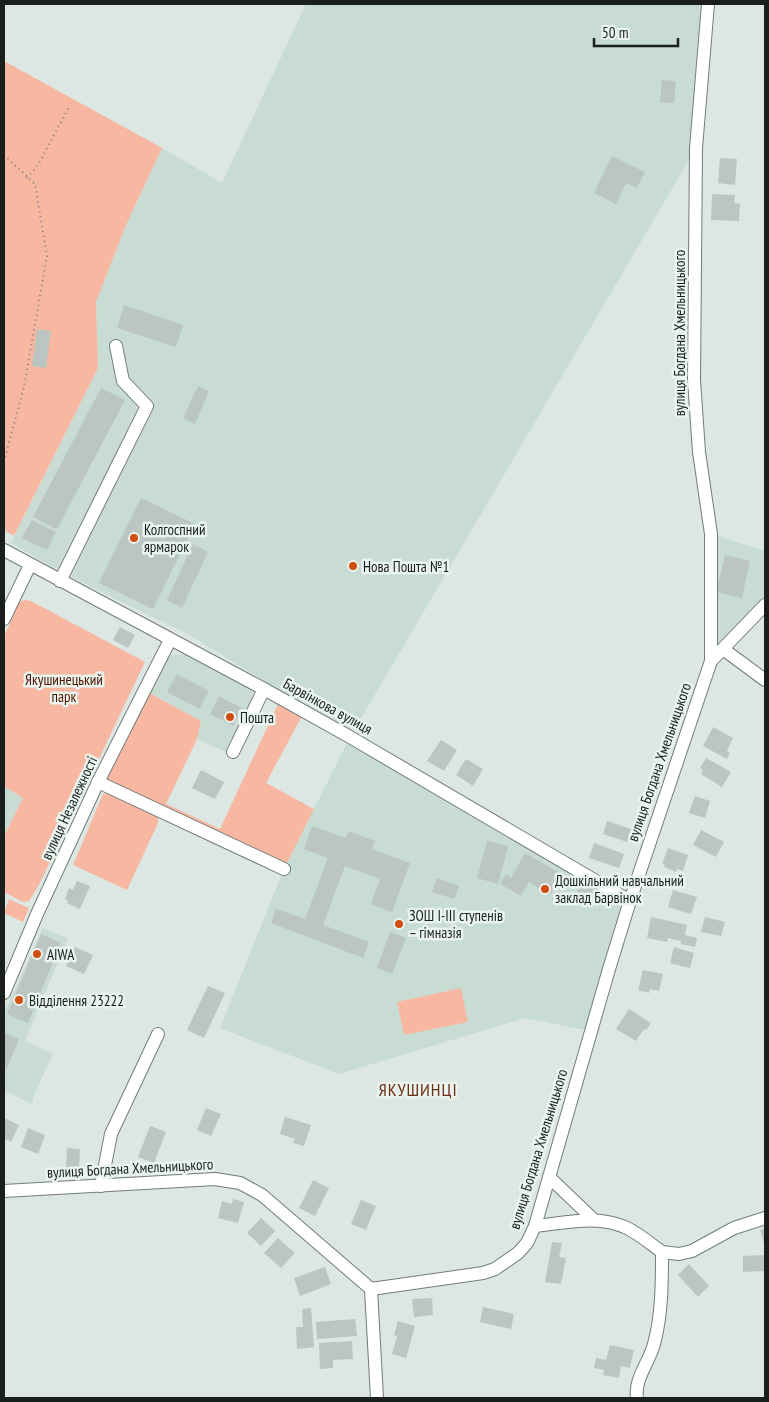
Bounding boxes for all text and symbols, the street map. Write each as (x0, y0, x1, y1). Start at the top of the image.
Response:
scale bar (594, 15, 678, 47)
text: 50 m (602, 23, 628, 42)
street label: вулиця Богдана Хмельницького (670, 250, 689, 416)
place label: Колгоспний ярмарок (144, 520, 205, 556)
marker: Колгоспний ярмарок (128, 532, 140, 544)
place label: Нова Пошта №1 (363, 557, 449, 576)
marker: Нова Пошта №1 (347, 560, 359, 572)
park label: Якушинецький парк (25, 670, 103, 706)
street label: Барвінкова вулиця (280, 674, 376, 738)
street label: вулиця Богдана Хмельницького (623, 680, 695, 844)
place label: Пошта (240, 708, 274, 727)
marker: Пошта (224, 711, 236, 723)
street label: вулиця Незалежності (37, 753, 101, 863)
place label: Дошкільний навчальний заклад Барвінок (555, 871, 684, 907)
marker: Дошкільний навчальний заклад Барвінок (539, 883, 551, 895)
place label: ЗОШ І-ІІІ ступенів – гімназія (409, 906, 503, 942)
marker: ЗОШ І-ІІІ ступенів – гімназія (393, 918, 405, 930)
place label: AIWA (47, 945, 75, 964)
marker: AIWA (31, 948, 43, 960)
place label: Відділення 23222 (29, 991, 124, 1010)
marker: Відділення 23222 (13, 994, 25, 1006)
street label: вулиця Богдана Хмельницького (505, 1067, 571, 1231)
district label: ЯКУШИНЦІ (378, 1078, 458, 1101)
street label: вулиця Богдана Хмельницького (46, 1154, 214, 1182)

